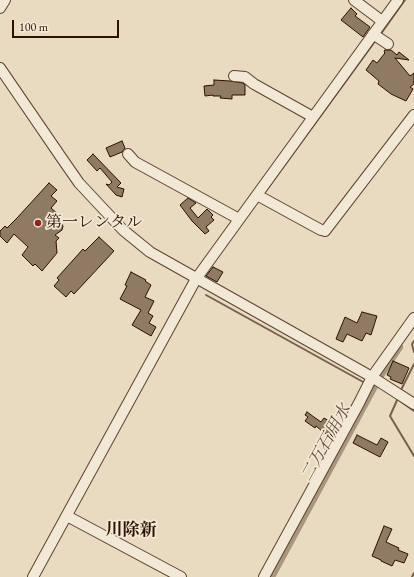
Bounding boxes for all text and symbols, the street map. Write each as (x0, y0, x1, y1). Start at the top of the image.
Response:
scale bar (14, 12, 121, 38)
text: 100 m (19, 19, 48, 35)
place label: 第一レンタル (46, 213, 142, 233)
marker: 第一レンタル (33, 218, 43, 228)
water label: 二万石用水 (296, 401, 356, 485)
district label: 川除新 (106, 520, 156, 540)

